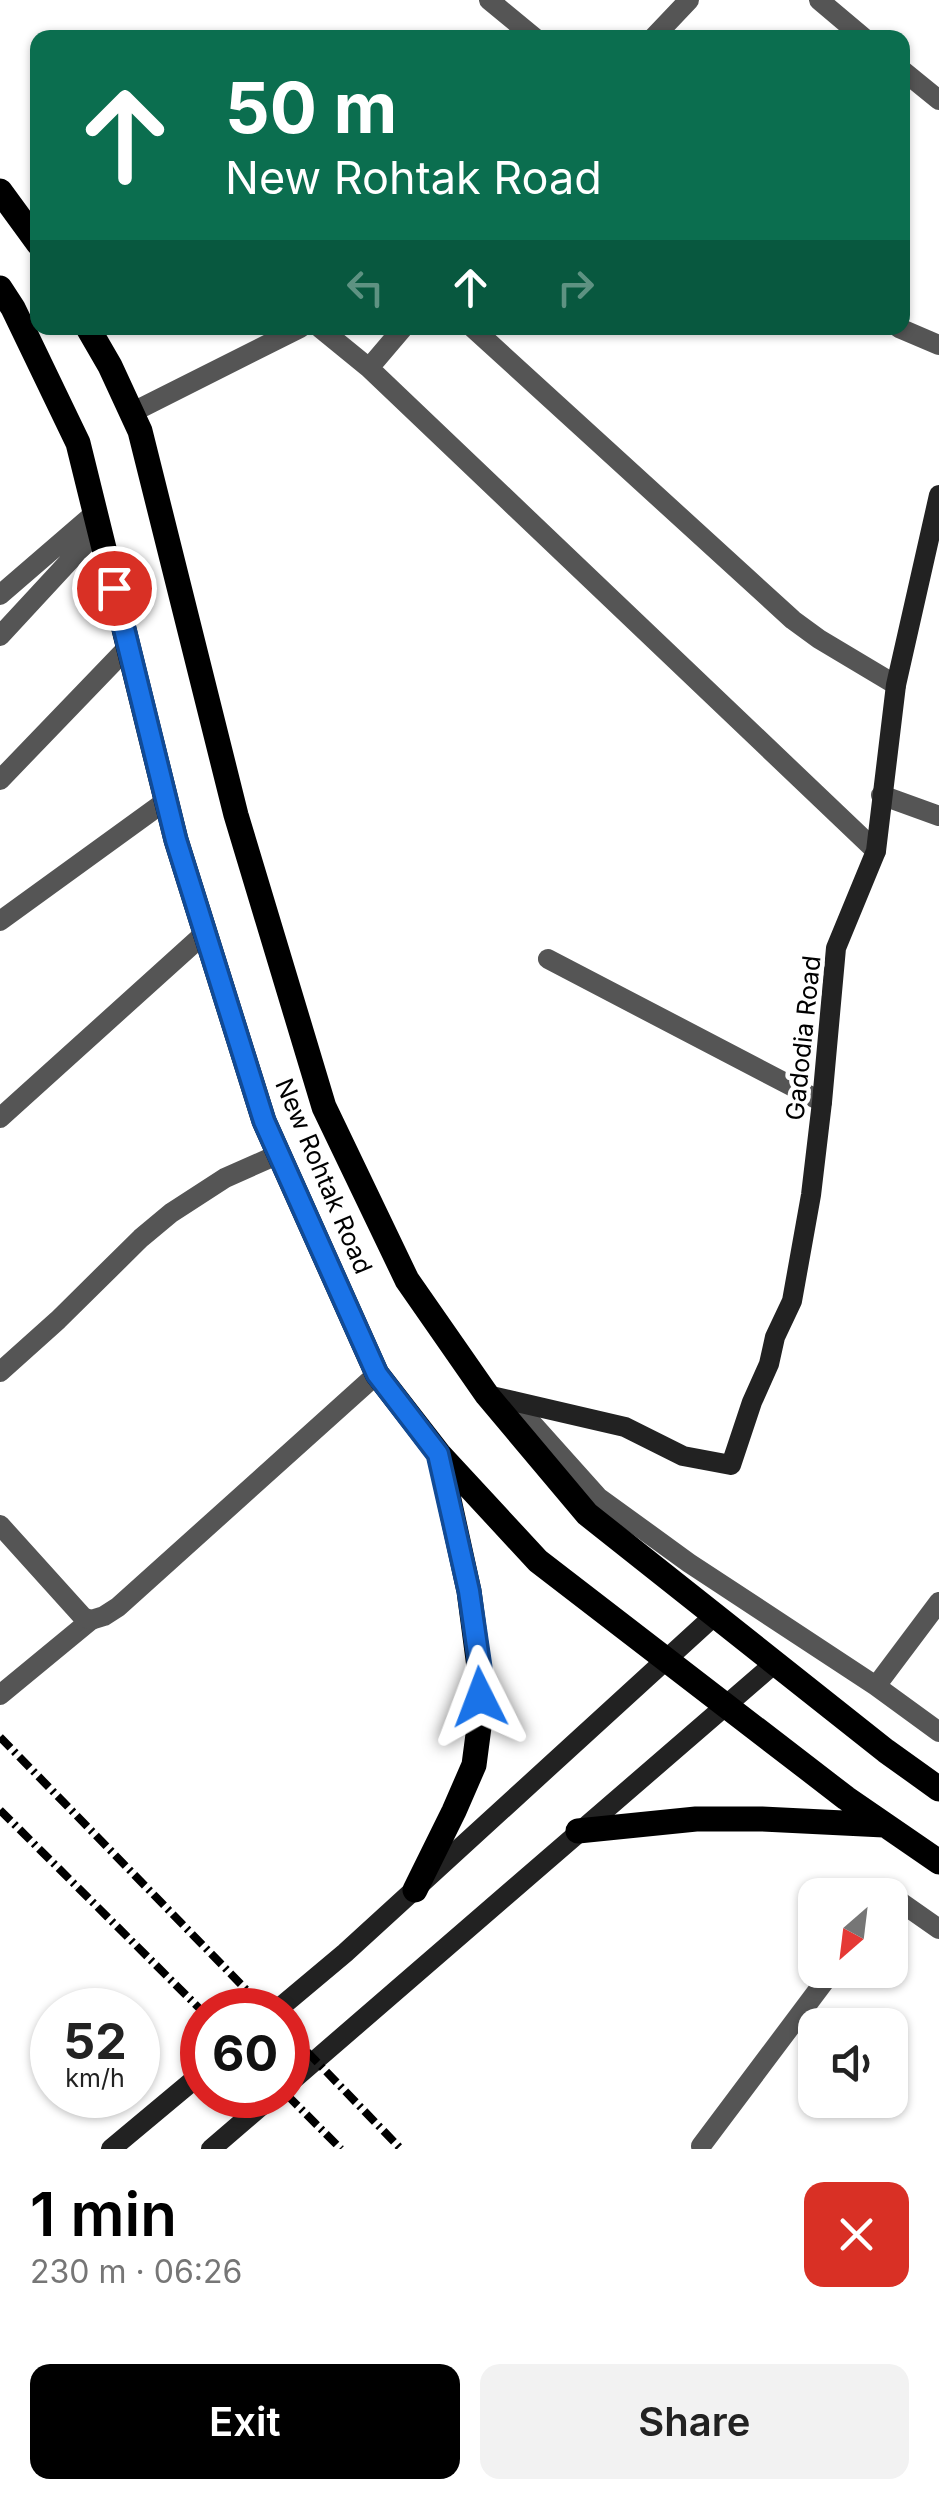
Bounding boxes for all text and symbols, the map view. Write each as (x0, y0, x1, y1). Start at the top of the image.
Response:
text: 50 m (225, 65, 397, 150)
icon: ahead (60, 70, 190, 200)
text: New Rohtak Road (225, 150, 602, 205)
icon: left (338, 260, 393, 315)
icon: ahead (443, 260, 498, 315)
icon: right (548, 260, 603, 315)
pin (72, 546, 157, 631)
icon: arrive (87, 561, 142, 616)
street label: Gadodia Road (779, 954, 827, 1122)
street label: New Rohtak Road (269, 1074, 379, 1278)
position arrow (428, 1645, 532, 1749)
north arrow (798, 1878, 908, 1988)
map controls (798, 1878, 908, 2118)
speed limit sign: 60 (180, 1988, 310, 2118)
button: sound (798, 2008, 908, 2118)
text: 52 (63, 2011, 127, 2071)
text: km/h (65, 2063, 125, 2093)
text: 1 min (30, 2178, 177, 2250)
button: close (804, 2182, 909, 2287)
text: 230 m · 06:26 (30, 2252, 242, 2291)
button: Exit (30, 2364, 460, 2479)
button: Share (480, 2364, 909, 2479)

